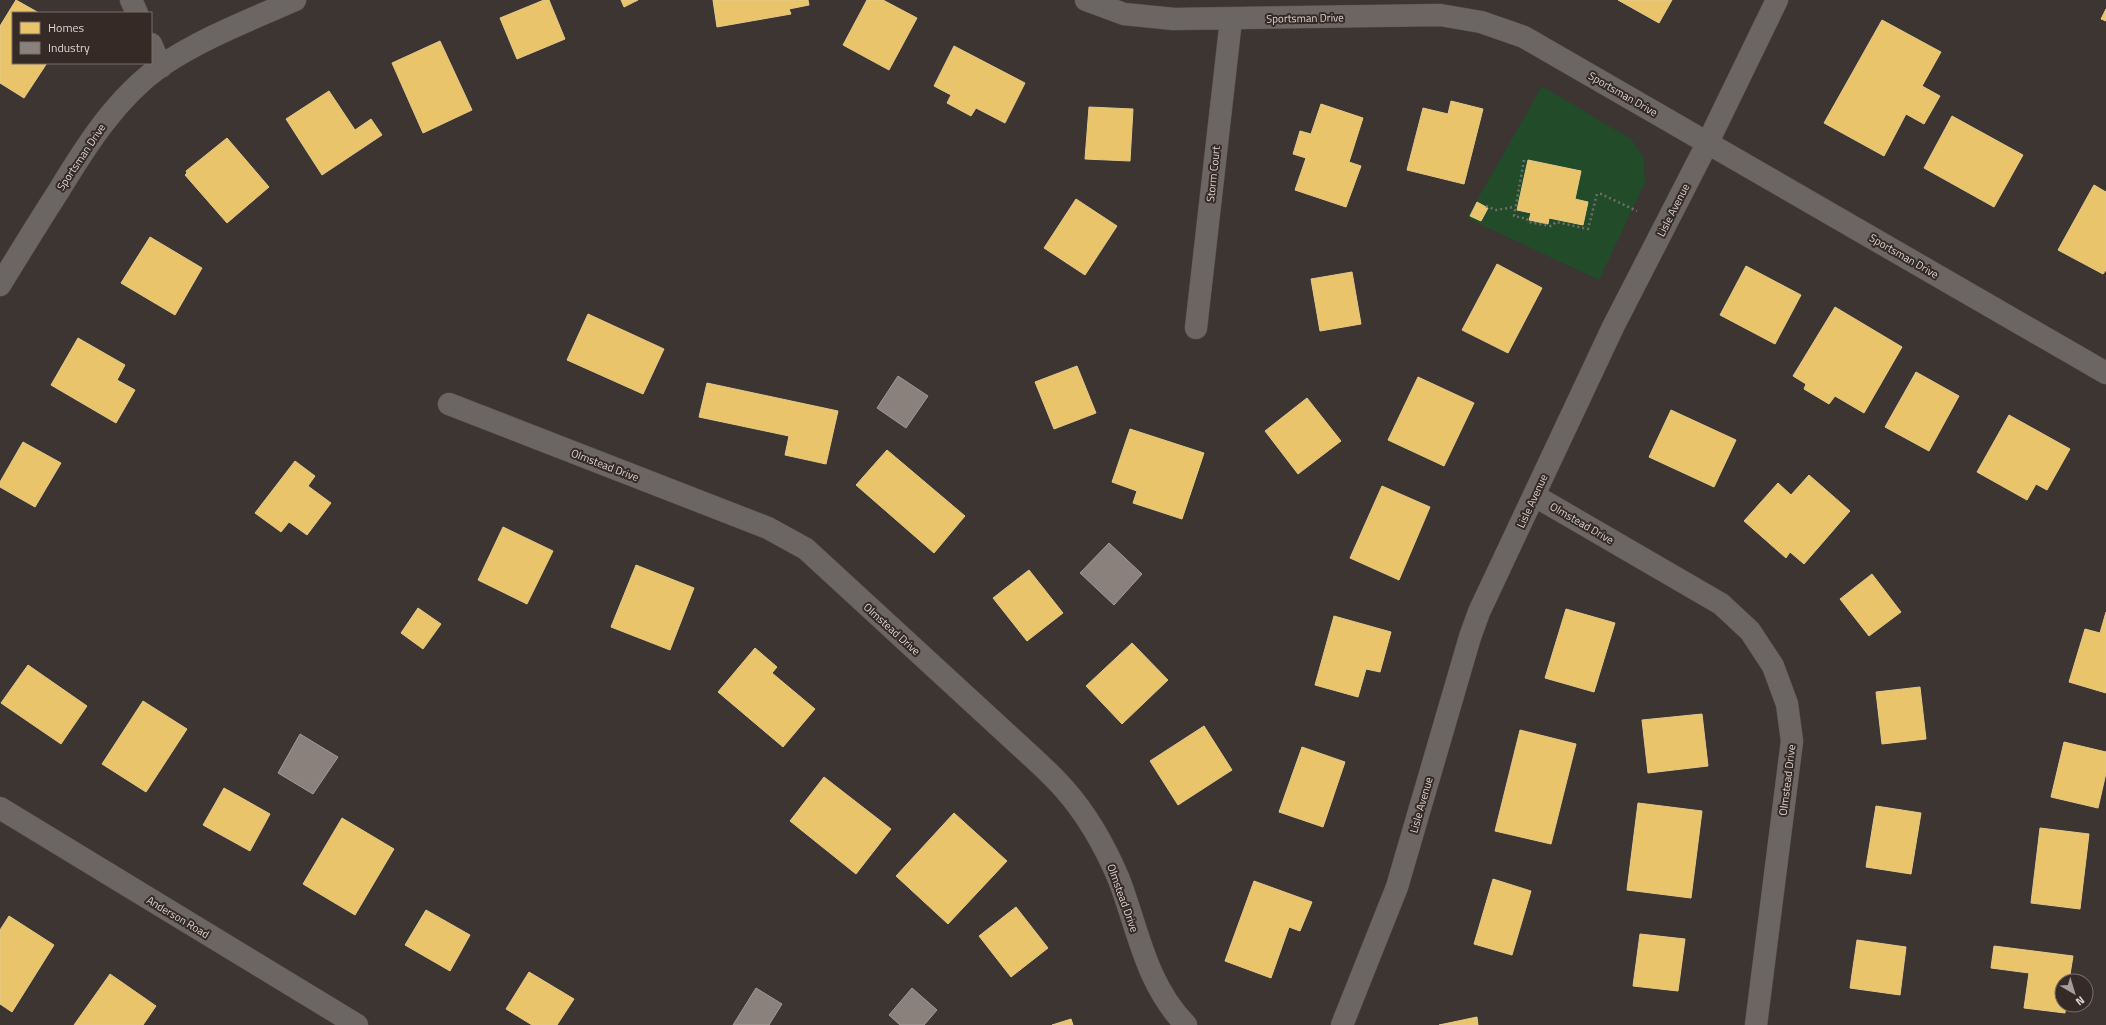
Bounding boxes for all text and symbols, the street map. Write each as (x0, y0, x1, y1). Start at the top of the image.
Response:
street label: Sportsman Drive (1266, 9, 1344, 27)
legend (12, 12, 152, 64)
text: Homes (48, 18, 84, 37)
text: Industry (48, 38, 90, 57)
street label: Sportsman Drive (1585, 68, 1661, 121)
street label: Sportsman Drive (53, 120, 110, 194)
street label: Storm Court (1202, 145, 1224, 203)
street label: Lisle Avenue (1653, 180, 1693, 239)
street label: Sportsman Drive (1866, 230, 1942, 283)
street label: Olmstead Drive (569, 445, 642, 485)
street label: Lisle Avenue (1513, 471, 1552, 531)
street label: Olmstead Drive (1547, 498, 1617, 548)
street label: Olmstead Drive (860, 599, 924, 659)
street label: Olmstead Drive (1775, 743, 1799, 816)
street label: Lisle Avenue (1405, 775, 1437, 835)
street label: Olmstead Drive (1103, 862, 1143, 935)
street label: Anderson Road (144, 892, 213, 942)
north arrow (2054, 973, 2094, 1013)
text: N (2072, 992, 2088, 1010)

